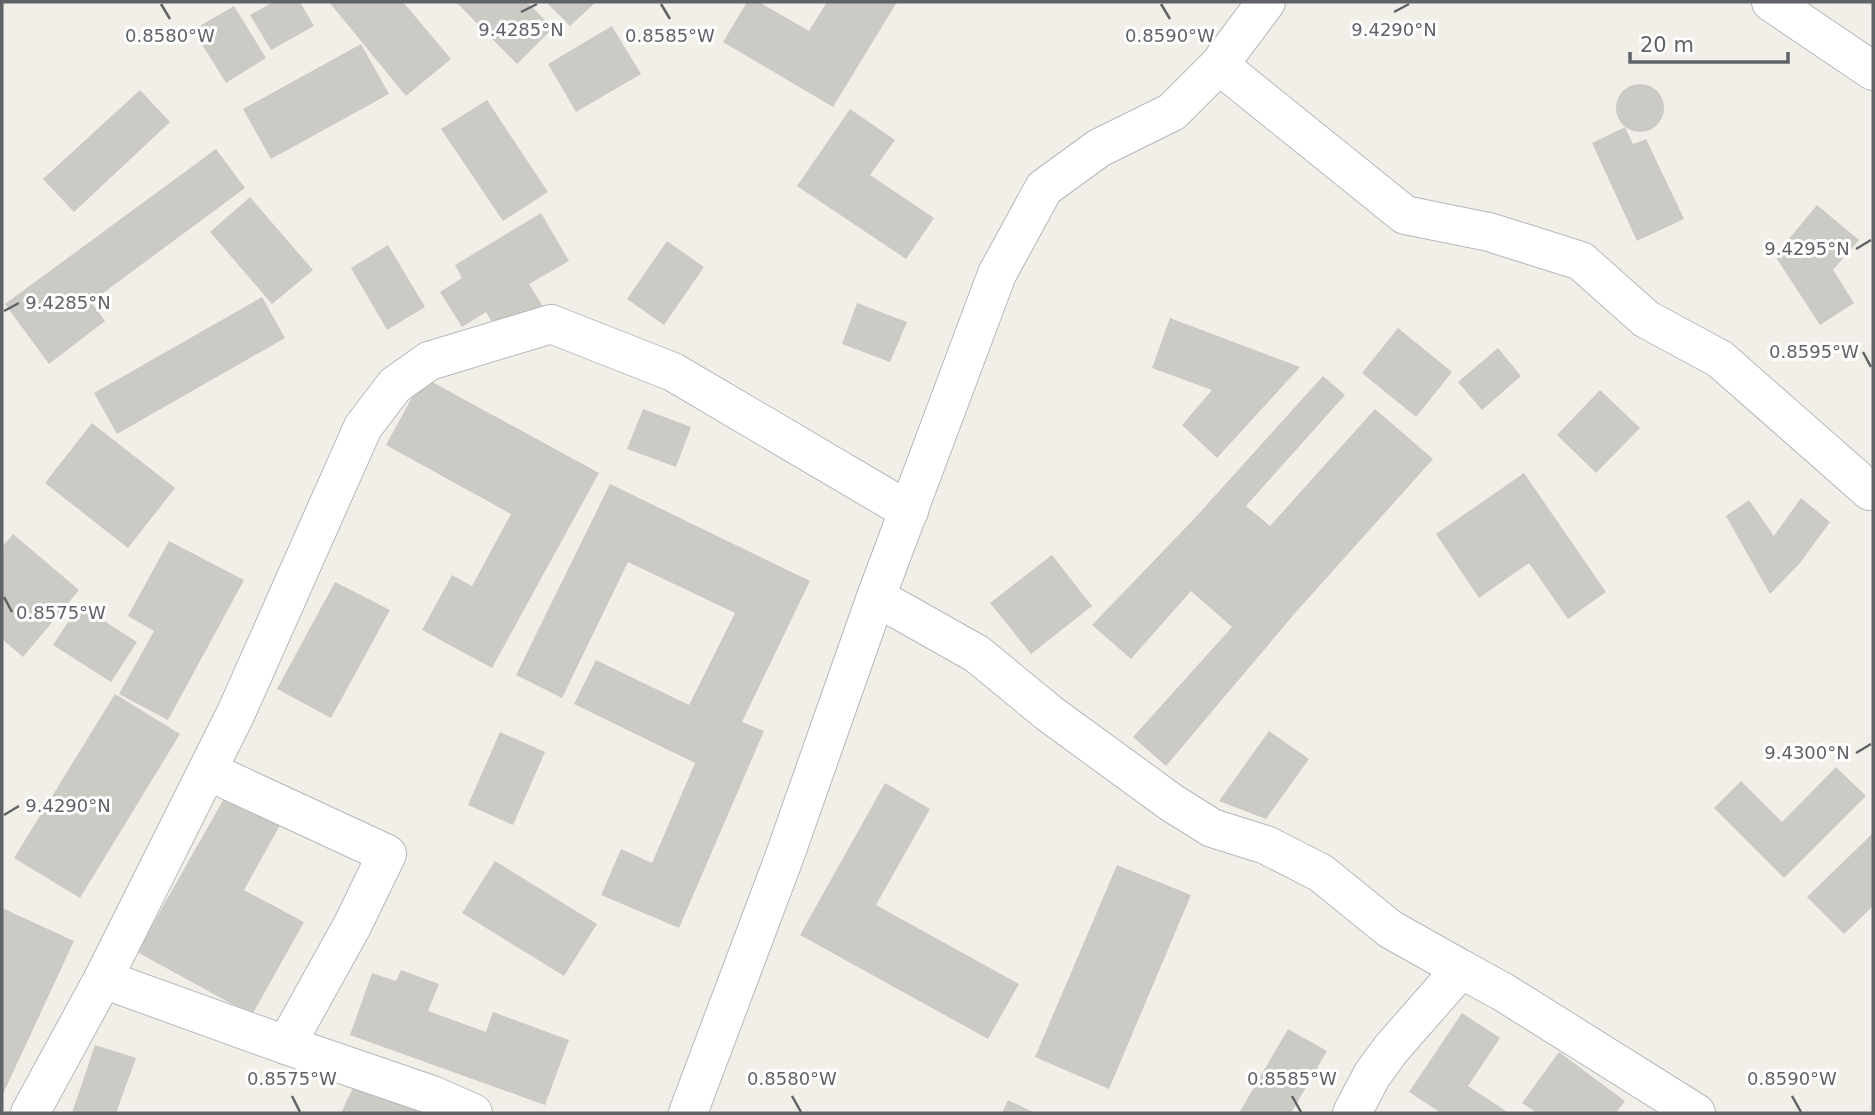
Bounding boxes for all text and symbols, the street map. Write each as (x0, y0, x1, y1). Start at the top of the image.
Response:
text: 9.4285°N (478, 19, 564, 40)
text: 9.4290°N (1351, 19, 1437, 40)
scale bar (1630, 21, 1787, 65)
text: 0.8580°W (125, 25, 215, 46)
text: 0.8585°W (625, 25, 715, 46)
text: 0.8590°W (1125, 25, 1215, 46)
text: 20 m (1640, 33, 1694, 57)
text: 9.4295°N (1764, 238, 1850, 259)
text: 9.4285°N (25, 292, 111, 313)
text: 0.8595°W (1769, 341, 1859, 362)
text: 0.8575°W (16, 602, 106, 623)
text: 9.4300°N (1764, 742, 1850, 763)
text: 9.4290°N (25, 795, 111, 816)
text: 0.8575°W (247, 1068, 337, 1089)
text: 0.8580°W (747, 1068, 837, 1089)
text: 0.8585°W (1247, 1068, 1337, 1089)
text: 0.8590°W (1747, 1068, 1837, 1089)

